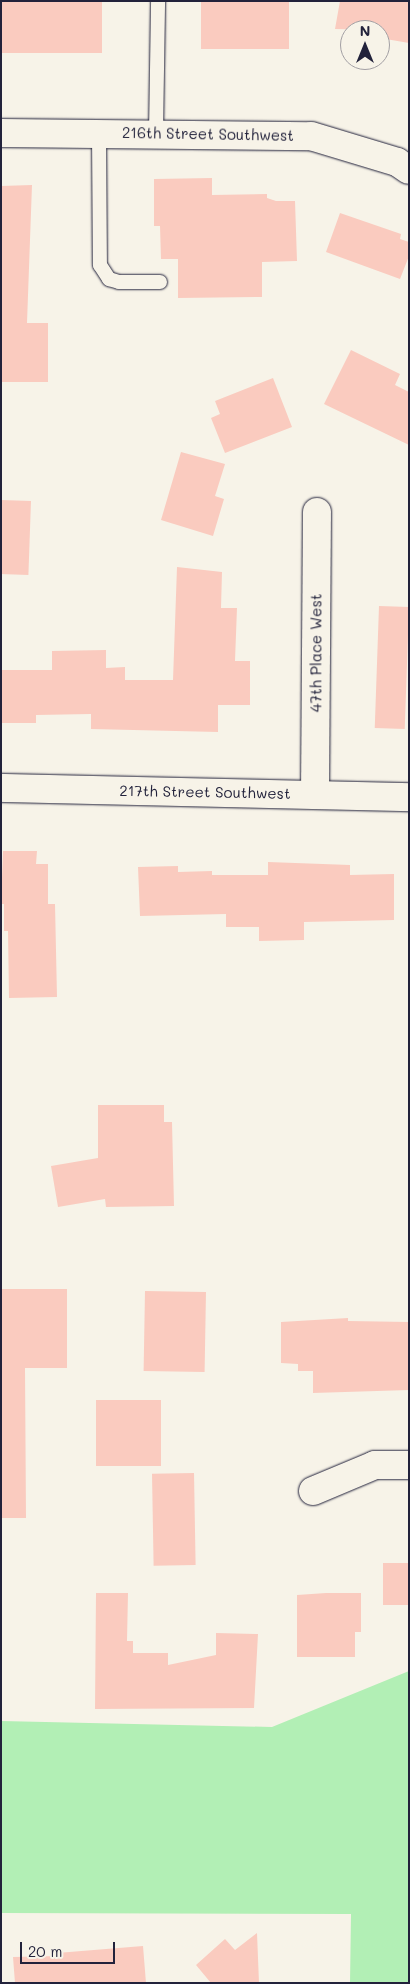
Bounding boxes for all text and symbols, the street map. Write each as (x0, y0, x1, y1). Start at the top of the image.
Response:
north arrow (340, 20, 390, 70)
text: N (360, 21, 370, 40)
street label: 216th Street Southwest (122, 124, 294, 144)
street label: 47th Place West (307, 594, 325, 712)
street label: 217th Street Southwest (119, 782, 291, 802)
scale bar (22, 1932, 118, 1964)
text: 20 m (28, 1941, 62, 1961)

